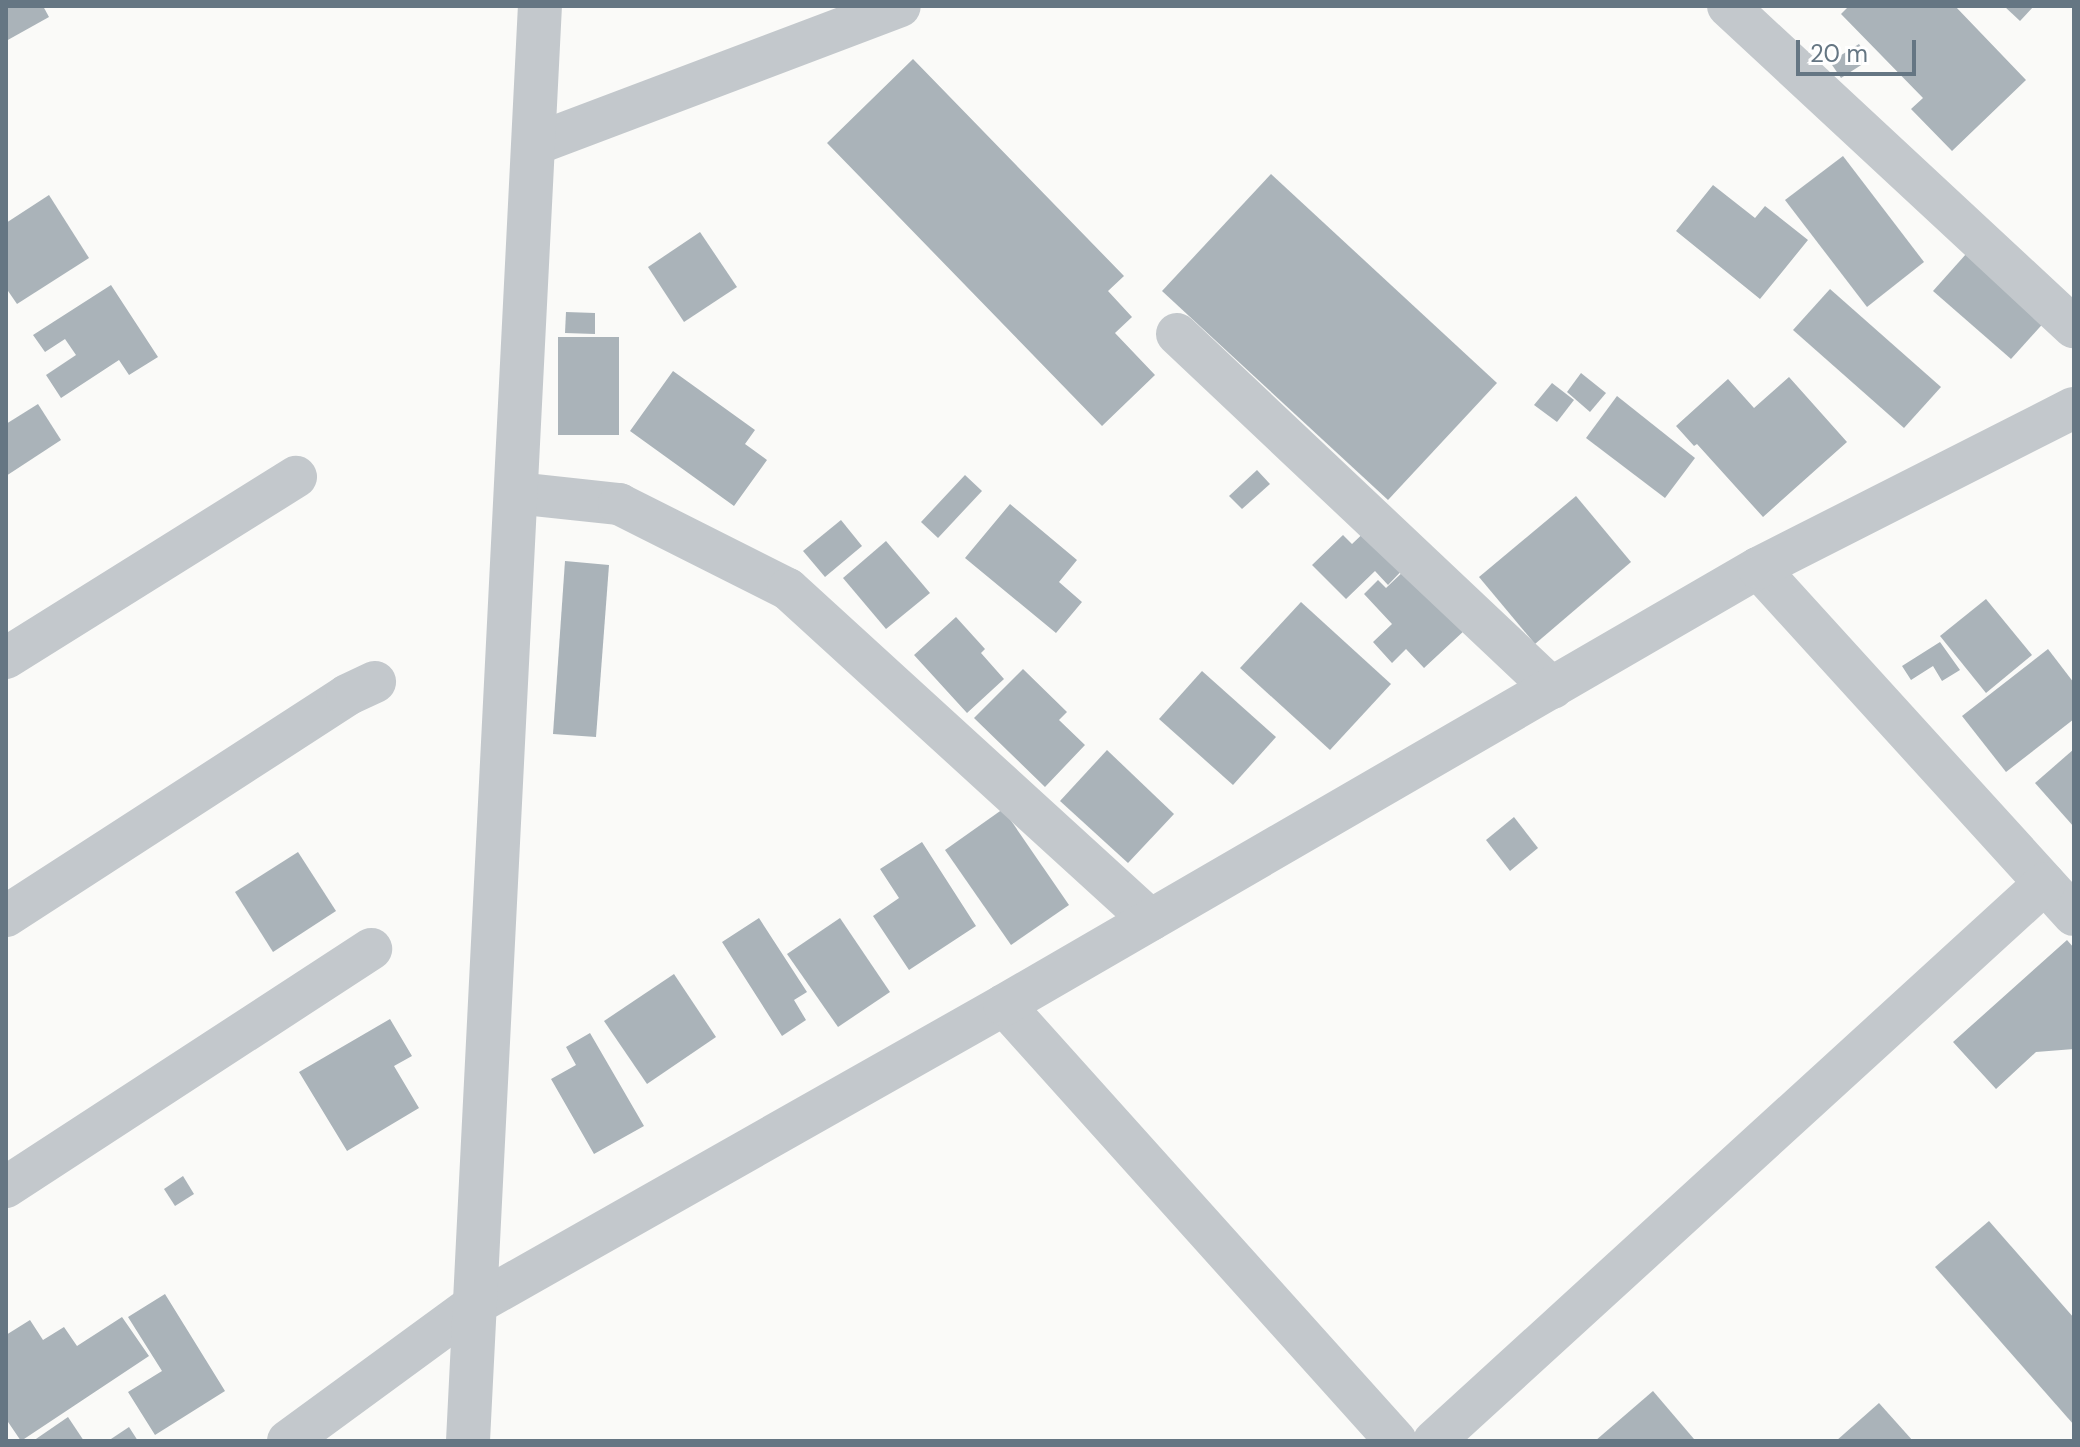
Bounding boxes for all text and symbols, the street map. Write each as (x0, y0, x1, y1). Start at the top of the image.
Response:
scale bar (1800, 24, 1920, 74)
text: 20 m (1810, 38, 1868, 69)

